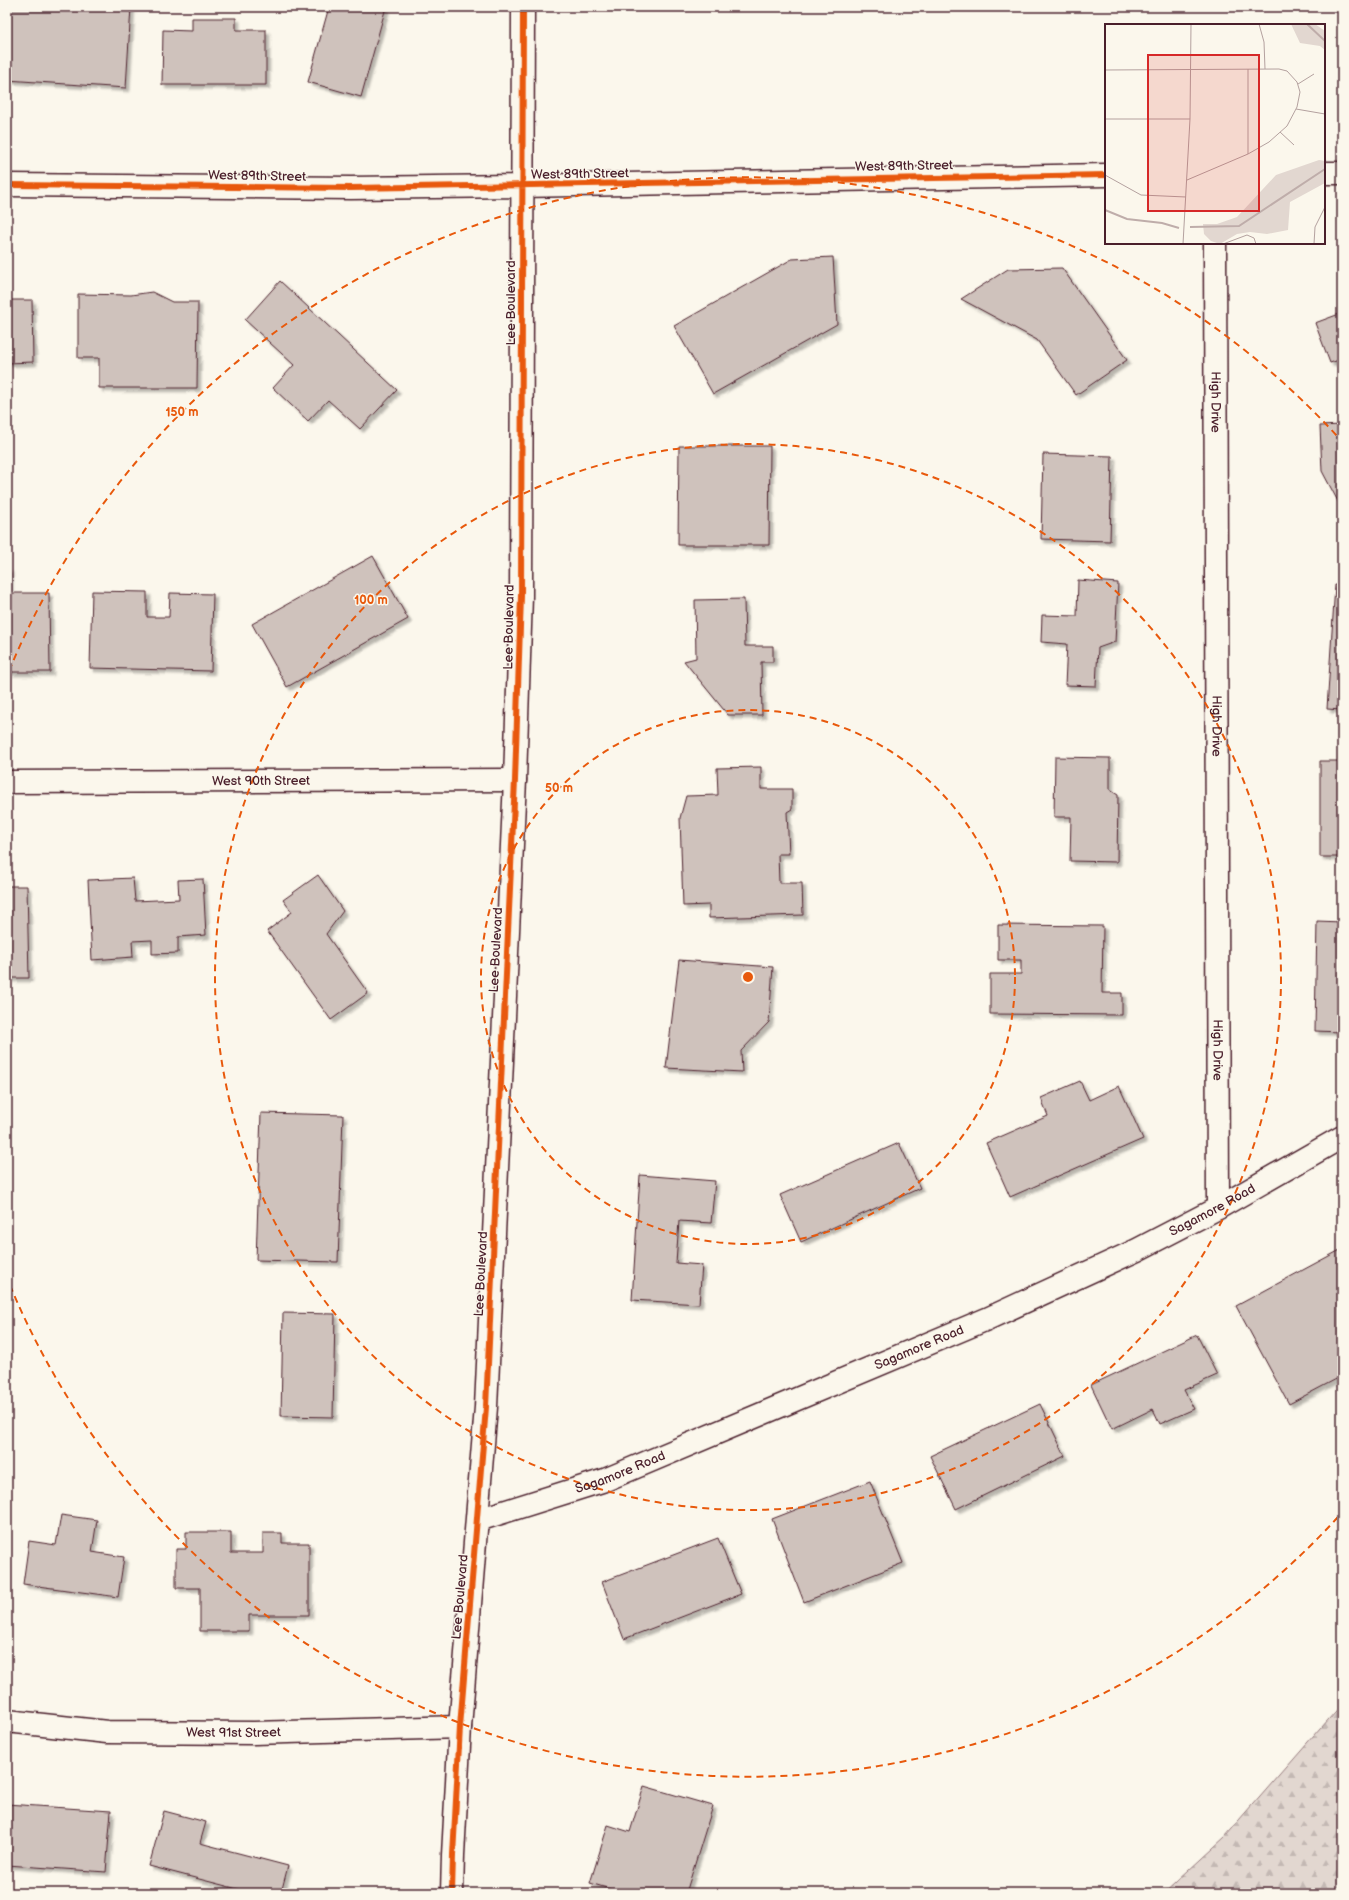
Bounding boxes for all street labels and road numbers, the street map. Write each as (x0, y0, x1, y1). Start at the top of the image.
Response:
street label: West 89th Street (855, 157, 953, 175)
street label: West 89th Street (531, 165, 629, 183)
street label: West 89th Street (208, 167, 306, 185)
street label: Lee Boulevard (503, 260, 519, 346)
street label: High Drive (1207, 371, 1224, 433)
street label: Lee Boulevard (500, 584, 518, 670)
street label: High Drive (1208, 695, 1225, 757)
street label: West 90th Street (212, 773, 310, 789)
street label: Lee Boulevard (486, 907, 506, 993)
street label: High Drive (1209, 1019, 1226, 1081)
street label: Sagamore Road (1167, 1180, 1258, 1240)
street label: Lee Boulevard (471, 1231, 491, 1317)
street label: Sagamore Road (872, 1322, 966, 1374)
street label: Sagamore Road (573, 1448, 668, 1497)
street label: Lee Boulevard (448, 1554, 472, 1640)
street label: West 91st Street (186, 1724, 281, 1741)

